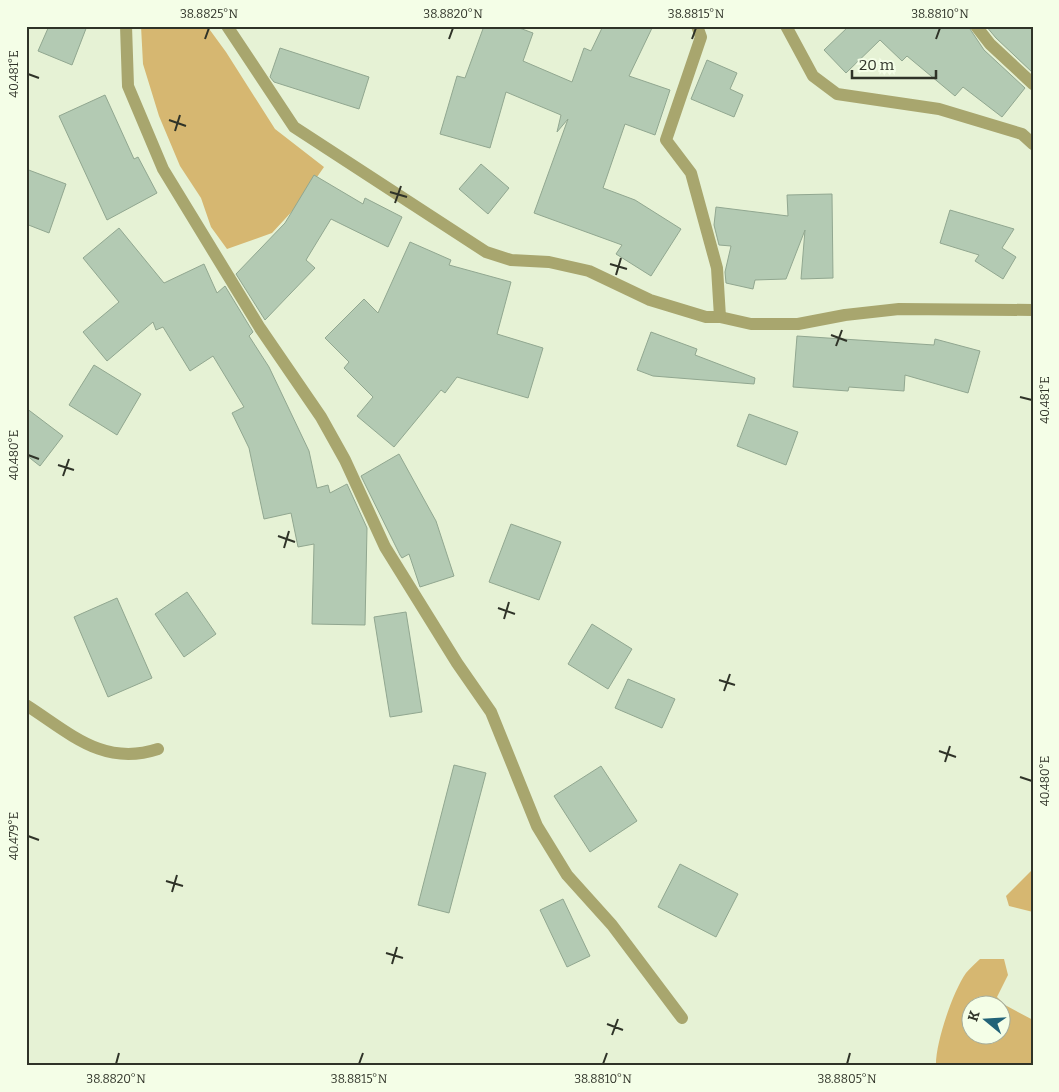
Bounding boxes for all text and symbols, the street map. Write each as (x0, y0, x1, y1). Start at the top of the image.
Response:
text: 38.8825°N (180, 7, 239, 21)
text: 38.8820°N (423, 7, 483, 21)
text: 38.8815°N (668, 7, 725, 21)
text: 38.8810°N (911, 7, 969, 21)
scale bar (852, 48, 935, 80)
text: 40.481°E (7, 50, 21, 98)
text: 20 m (859, 56, 895, 74)
text: 40.481°E (1038, 376, 1052, 424)
text: 40.480°E (7, 430, 21, 480)
text: 40.480°E (1038, 756, 1052, 806)
text: 40.479°E (7, 812, 21, 860)
north arrow (962, 994, 1012, 1044)
text: K (964, 1009, 984, 1024)
text: 38.8820°N (86, 1072, 146, 1086)
text: 38.8815°N (331, 1072, 388, 1086)
text: 38.8810°N (574, 1072, 632, 1086)
text: 38.8805°N (817, 1072, 877, 1086)

